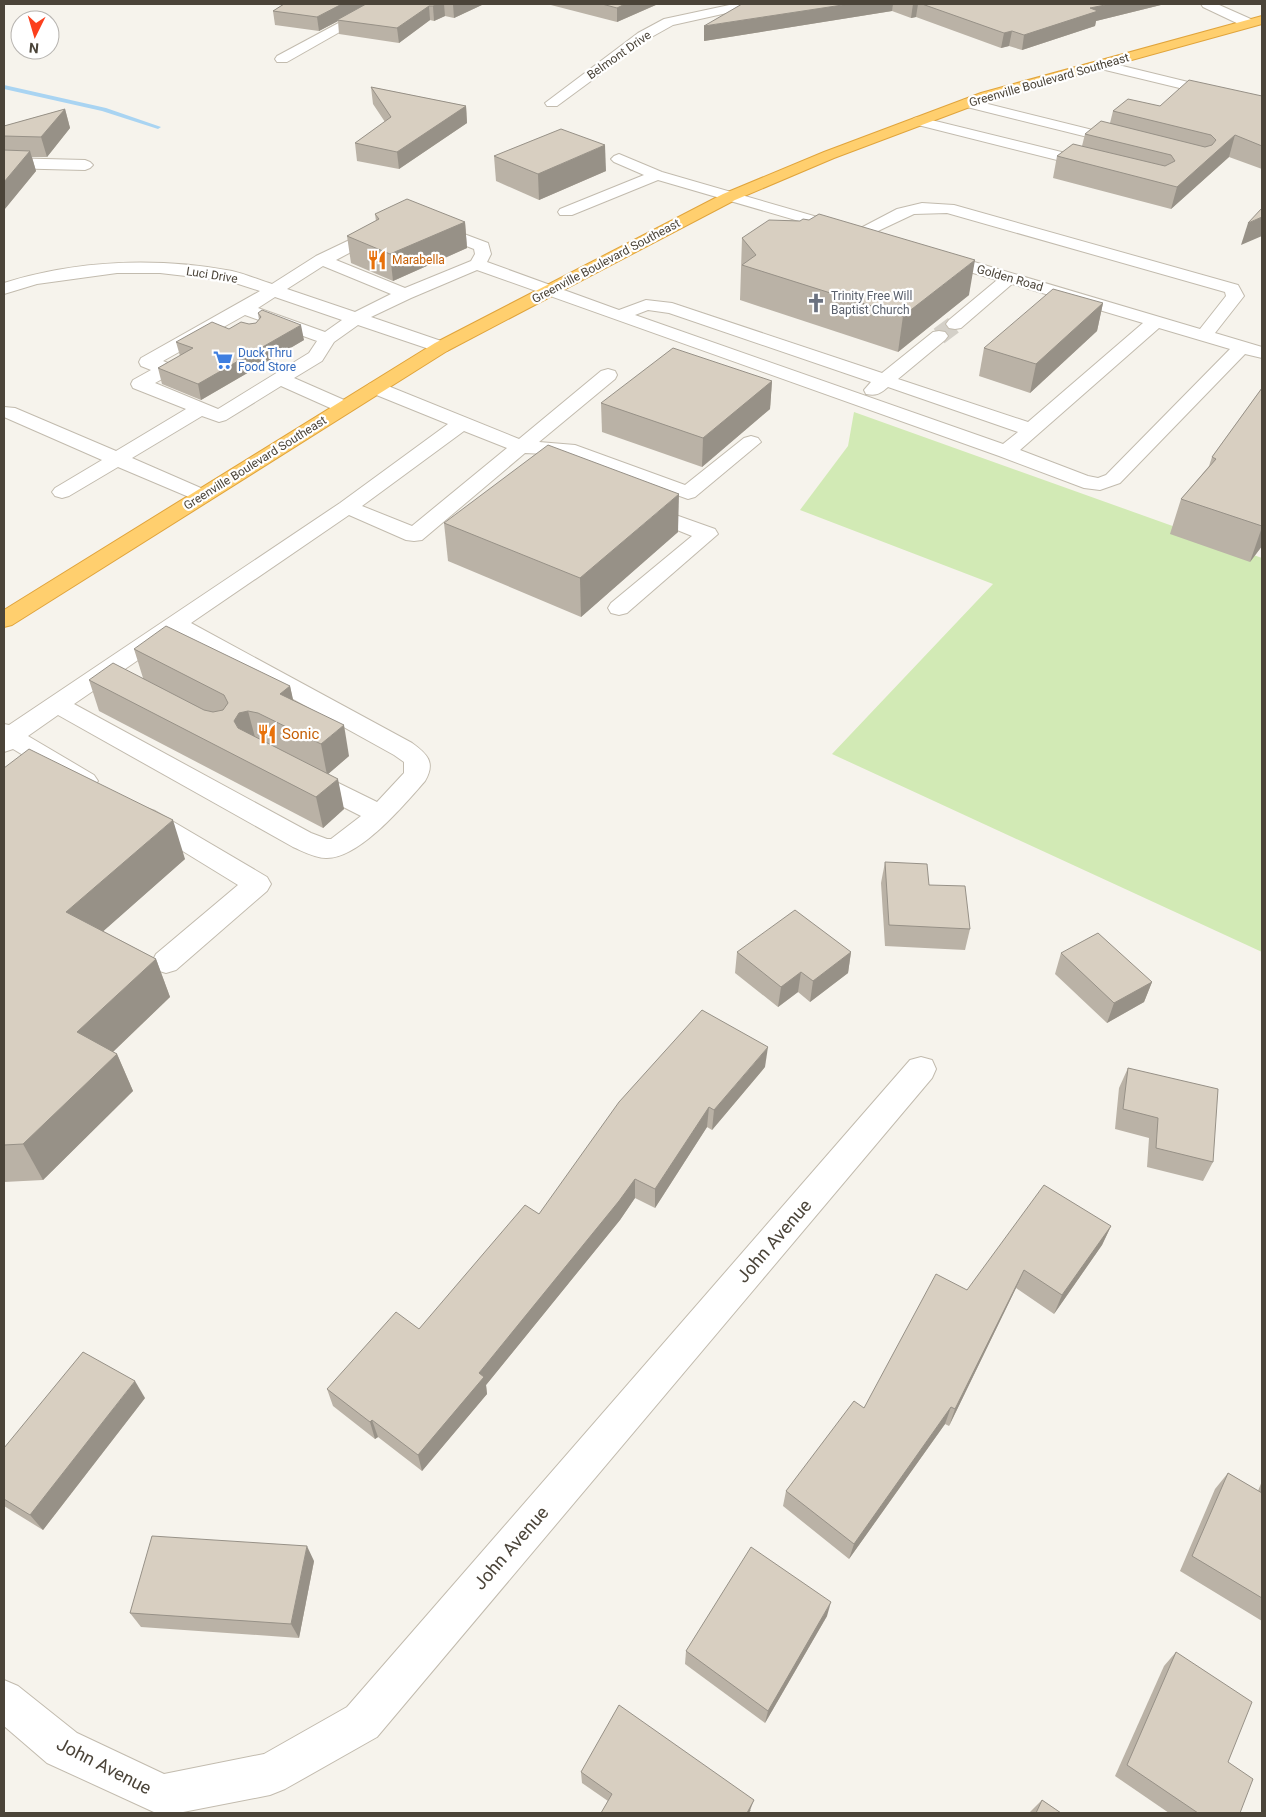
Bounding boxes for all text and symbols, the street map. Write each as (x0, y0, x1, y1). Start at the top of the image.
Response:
north arrow (10, 10, 60, 60)
street label: Belmont Drive (584, 28, 654, 82)
text: N (28, 40, 39, 56)
street label: Greenville Boulevard Southeast (967, 50, 1131, 110)
street label: Greenville Boulevard Southeast (530, 216, 682, 306)
restaurant icon: Marabella (366, 249, 388, 271)
place label: Marabella (392, 253, 445, 267)
street label: Golden Road (975, 262, 1045, 294)
street label: Luci Drive (185, 264, 239, 286)
place label: Trinity Free Will Baptist Church (831, 289, 912, 317)
church icon: Trinity Free Will Baptist Church (805, 292, 827, 314)
place label: Duck Thru Food Store (238, 346, 296, 374)
supermarket icon: Duck Thru Food Store (212, 349, 234, 371)
street label: Greenville Boulevard Southeast (181, 413, 329, 513)
restaurant icon: Sonic (256, 723, 278, 745)
place label: Sonic (282, 725, 319, 743)
street label: John Avenue (732, 1195, 815, 1287)
street label: John Avenue (469, 1502, 552, 1594)
street label: John Avenue (53, 1733, 155, 1798)

